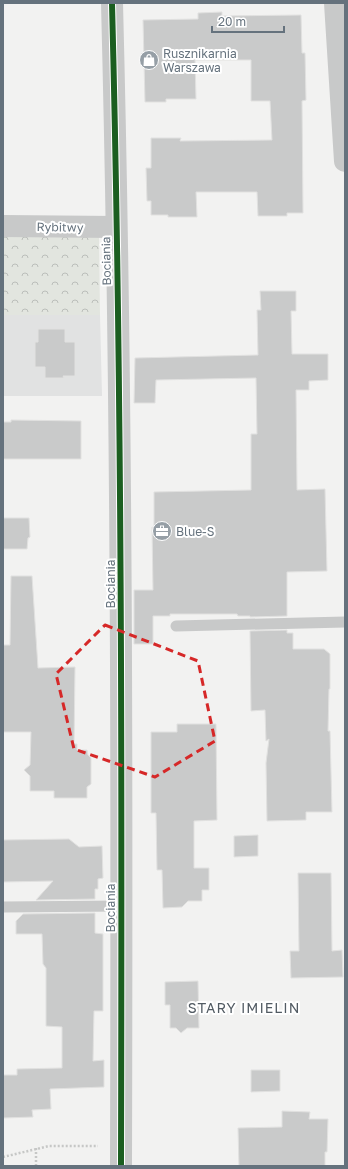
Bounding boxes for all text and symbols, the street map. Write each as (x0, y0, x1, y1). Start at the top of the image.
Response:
scale bar (212, 8, 284, 34)
text: 20 m (218, 14, 246, 29)
place label: Rusznikarnia Warszawa (163, 46, 237, 75)
shop icon: Rusznikarnia Warszawa (138, 49, 160, 71)
street label: Rybitwy (36, 219, 84, 235)
street label: Bociania (98, 236, 114, 286)
office icon: Blue-S (151, 520, 173, 542)
place label: Blue-S (176, 524, 215, 539)
street label: Bociania (103, 559, 118, 609)
street label: Bociania (103, 883, 118, 933)
district label: STARY IMIELIN (188, 999, 300, 1016)

